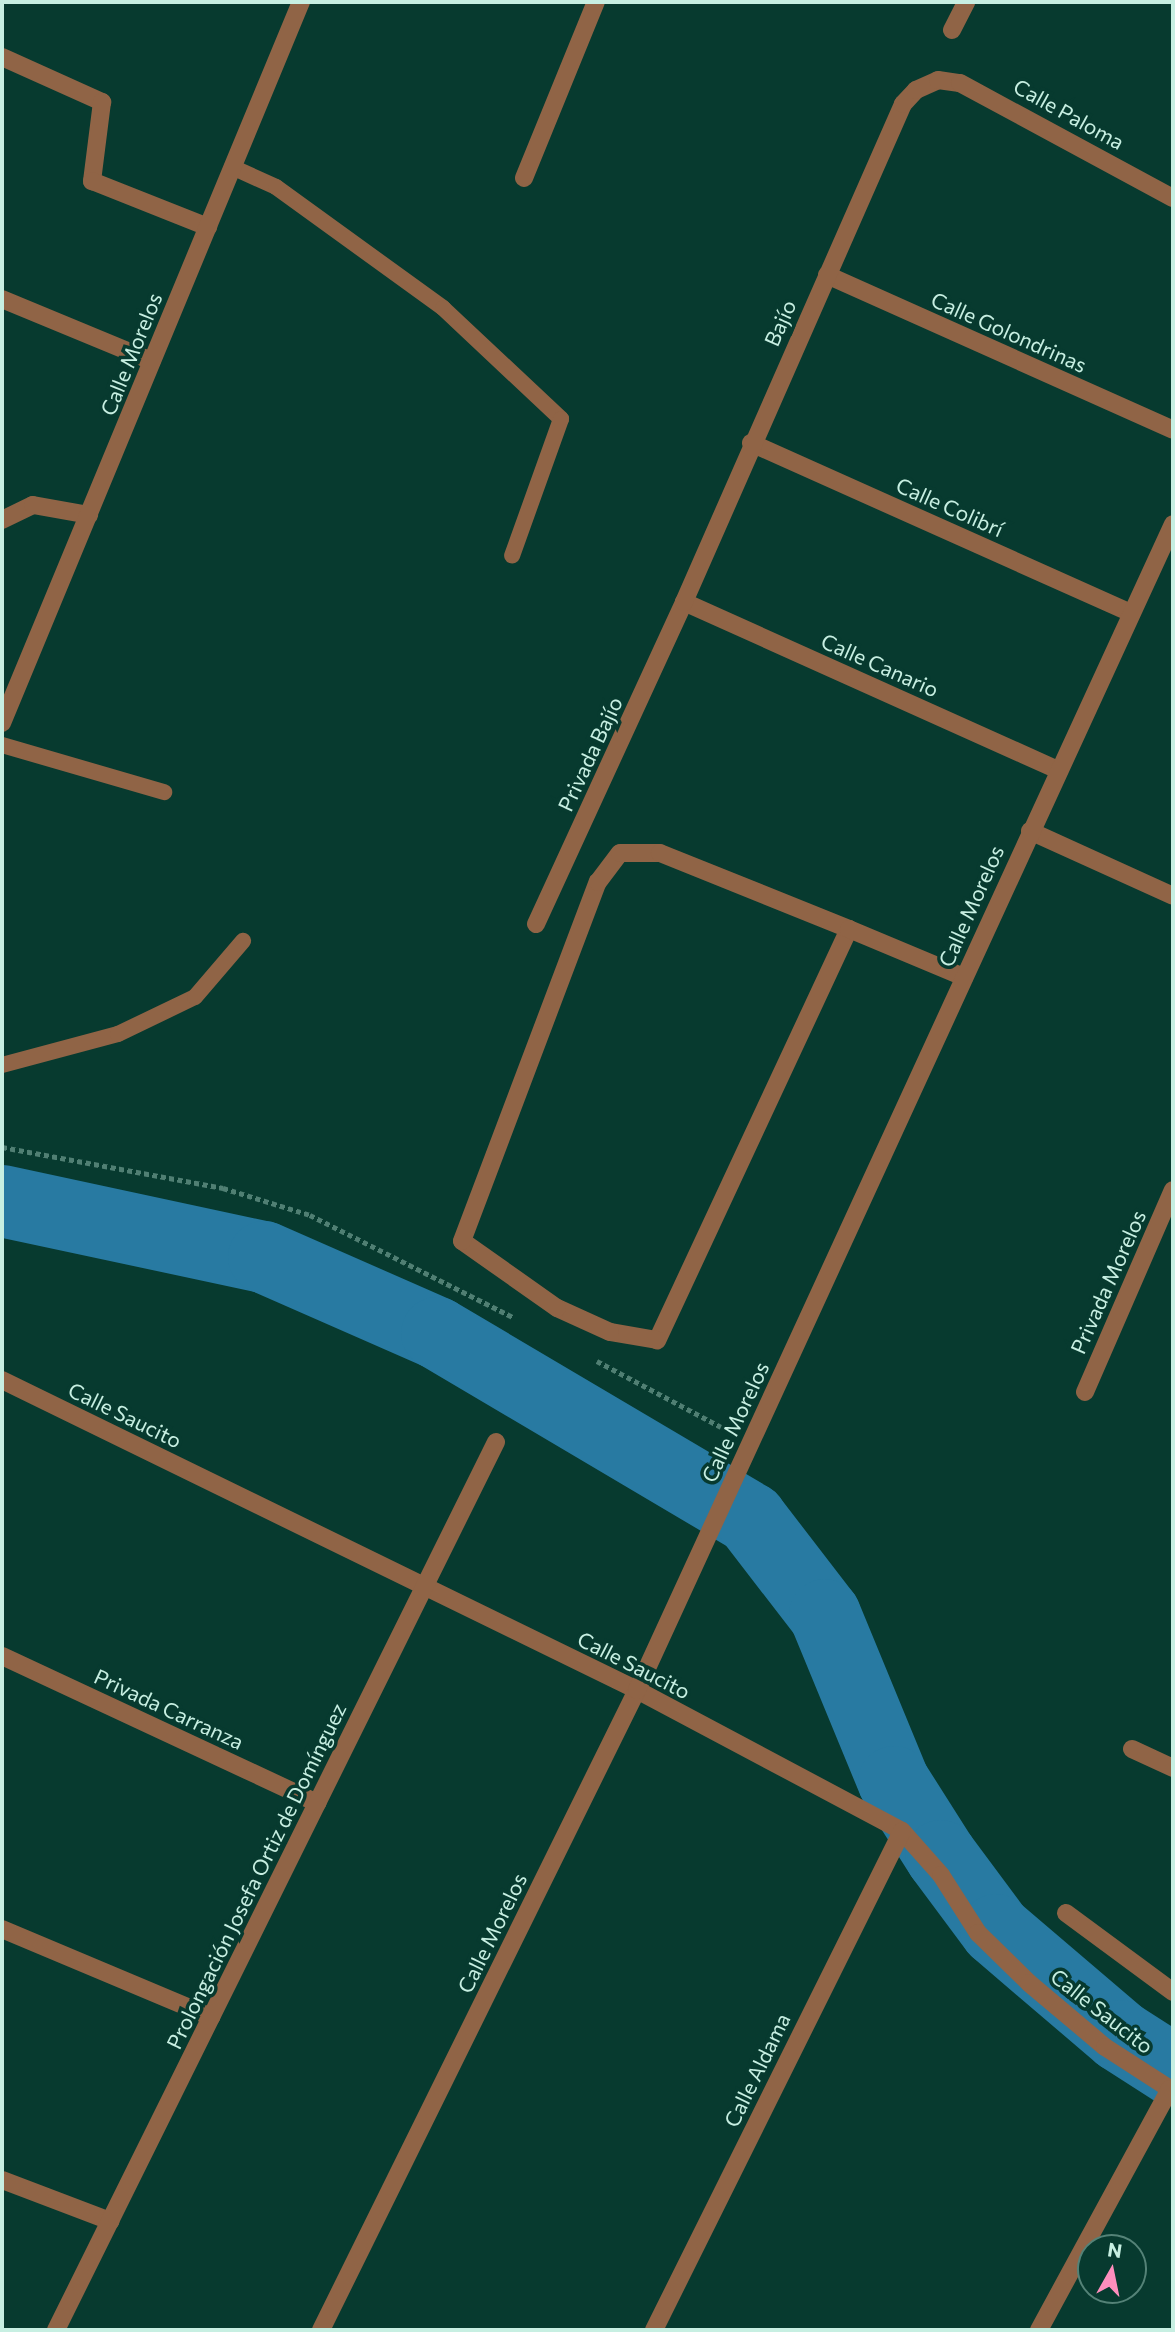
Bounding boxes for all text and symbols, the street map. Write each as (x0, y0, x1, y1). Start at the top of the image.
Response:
street label: Calle Paloma (1009, 73, 1129, 155)
street label: Calle Golondrinas (927, 286, 1091, 378)
street label: Calle Morelos (95, 289, 167, 419)
street label: Bajío (759, 296, 801, 350)
street label: Calle Colibrí (892, 472, 1008, 542)
street label: Calle Canario (817, 628, 943, 702)
street label: Privada Bajío (552, 693, 628, 815)
street label: Calle Morelos (933, 841, 1009, 971)
street label: Privada Morelos (1065, 1206, 1151, 1358)
street label: Calle Morelos (696, 1358, 774, 1486)
street label: Calle Saucito (64, 1377, 186, 1453)
street label: Calle Saucito (574, 1626, 694, 1704)
street label: Privada Carranza (90, 1663, 248, 1755)
street label: Prolongación Josefa Ortiz de Domínguez (161, 1699, 351, 2053)
street label: Calle Morelos (452, 1869, 532, 1997)
street label: Calle Saucito (1046, 1963, 1158, 2059)
street label: Calle Aldama (719, 2009, 795, 2131)
north arrow (1077, 2234, 1147, 2304)
text: N (1106, 2237, 1124, 2262)

